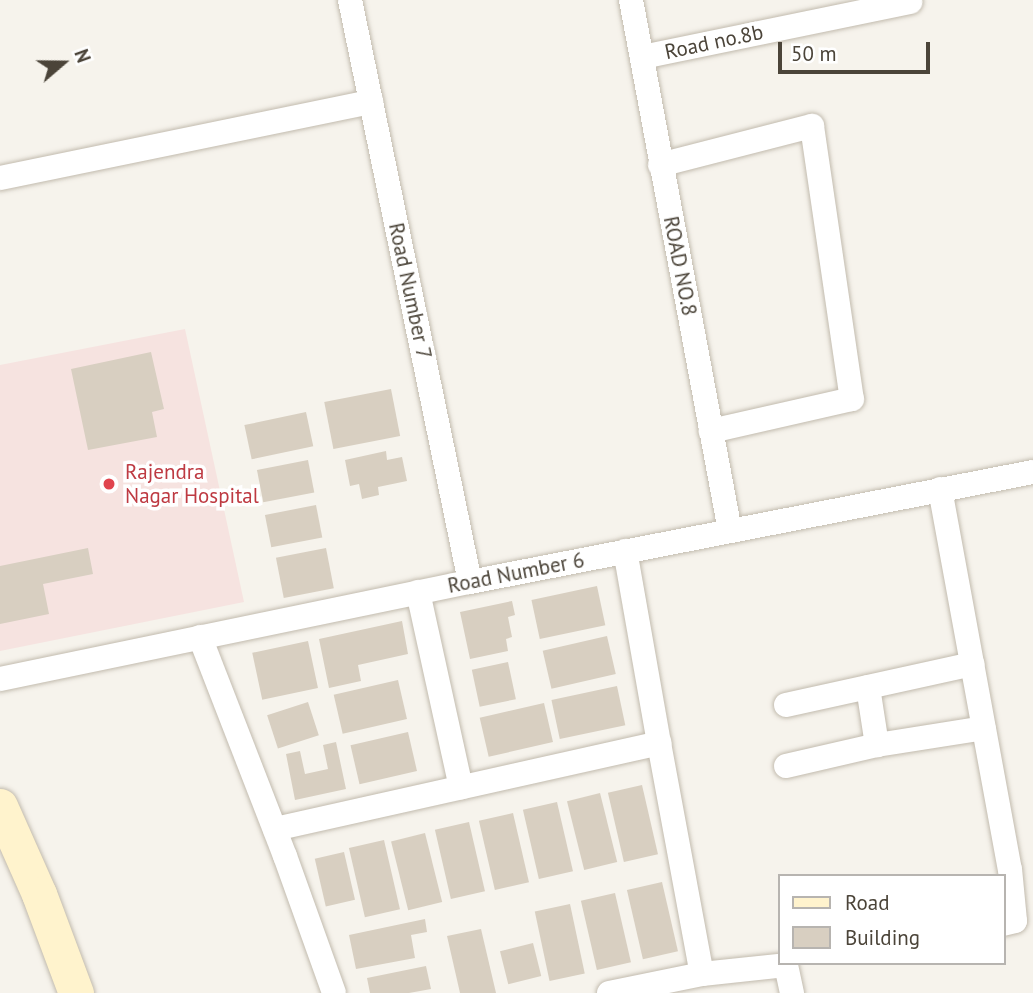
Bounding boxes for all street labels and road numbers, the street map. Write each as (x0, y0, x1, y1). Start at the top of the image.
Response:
street label: Road no.8b (663, 19, 765, 65)
street label: ROAD NO.8 (658, 214, 702, 318)
street label: Road Number 7 (383, 221, 437, 361)
street label: Road Number 6 (445, 547, 587, 599)

